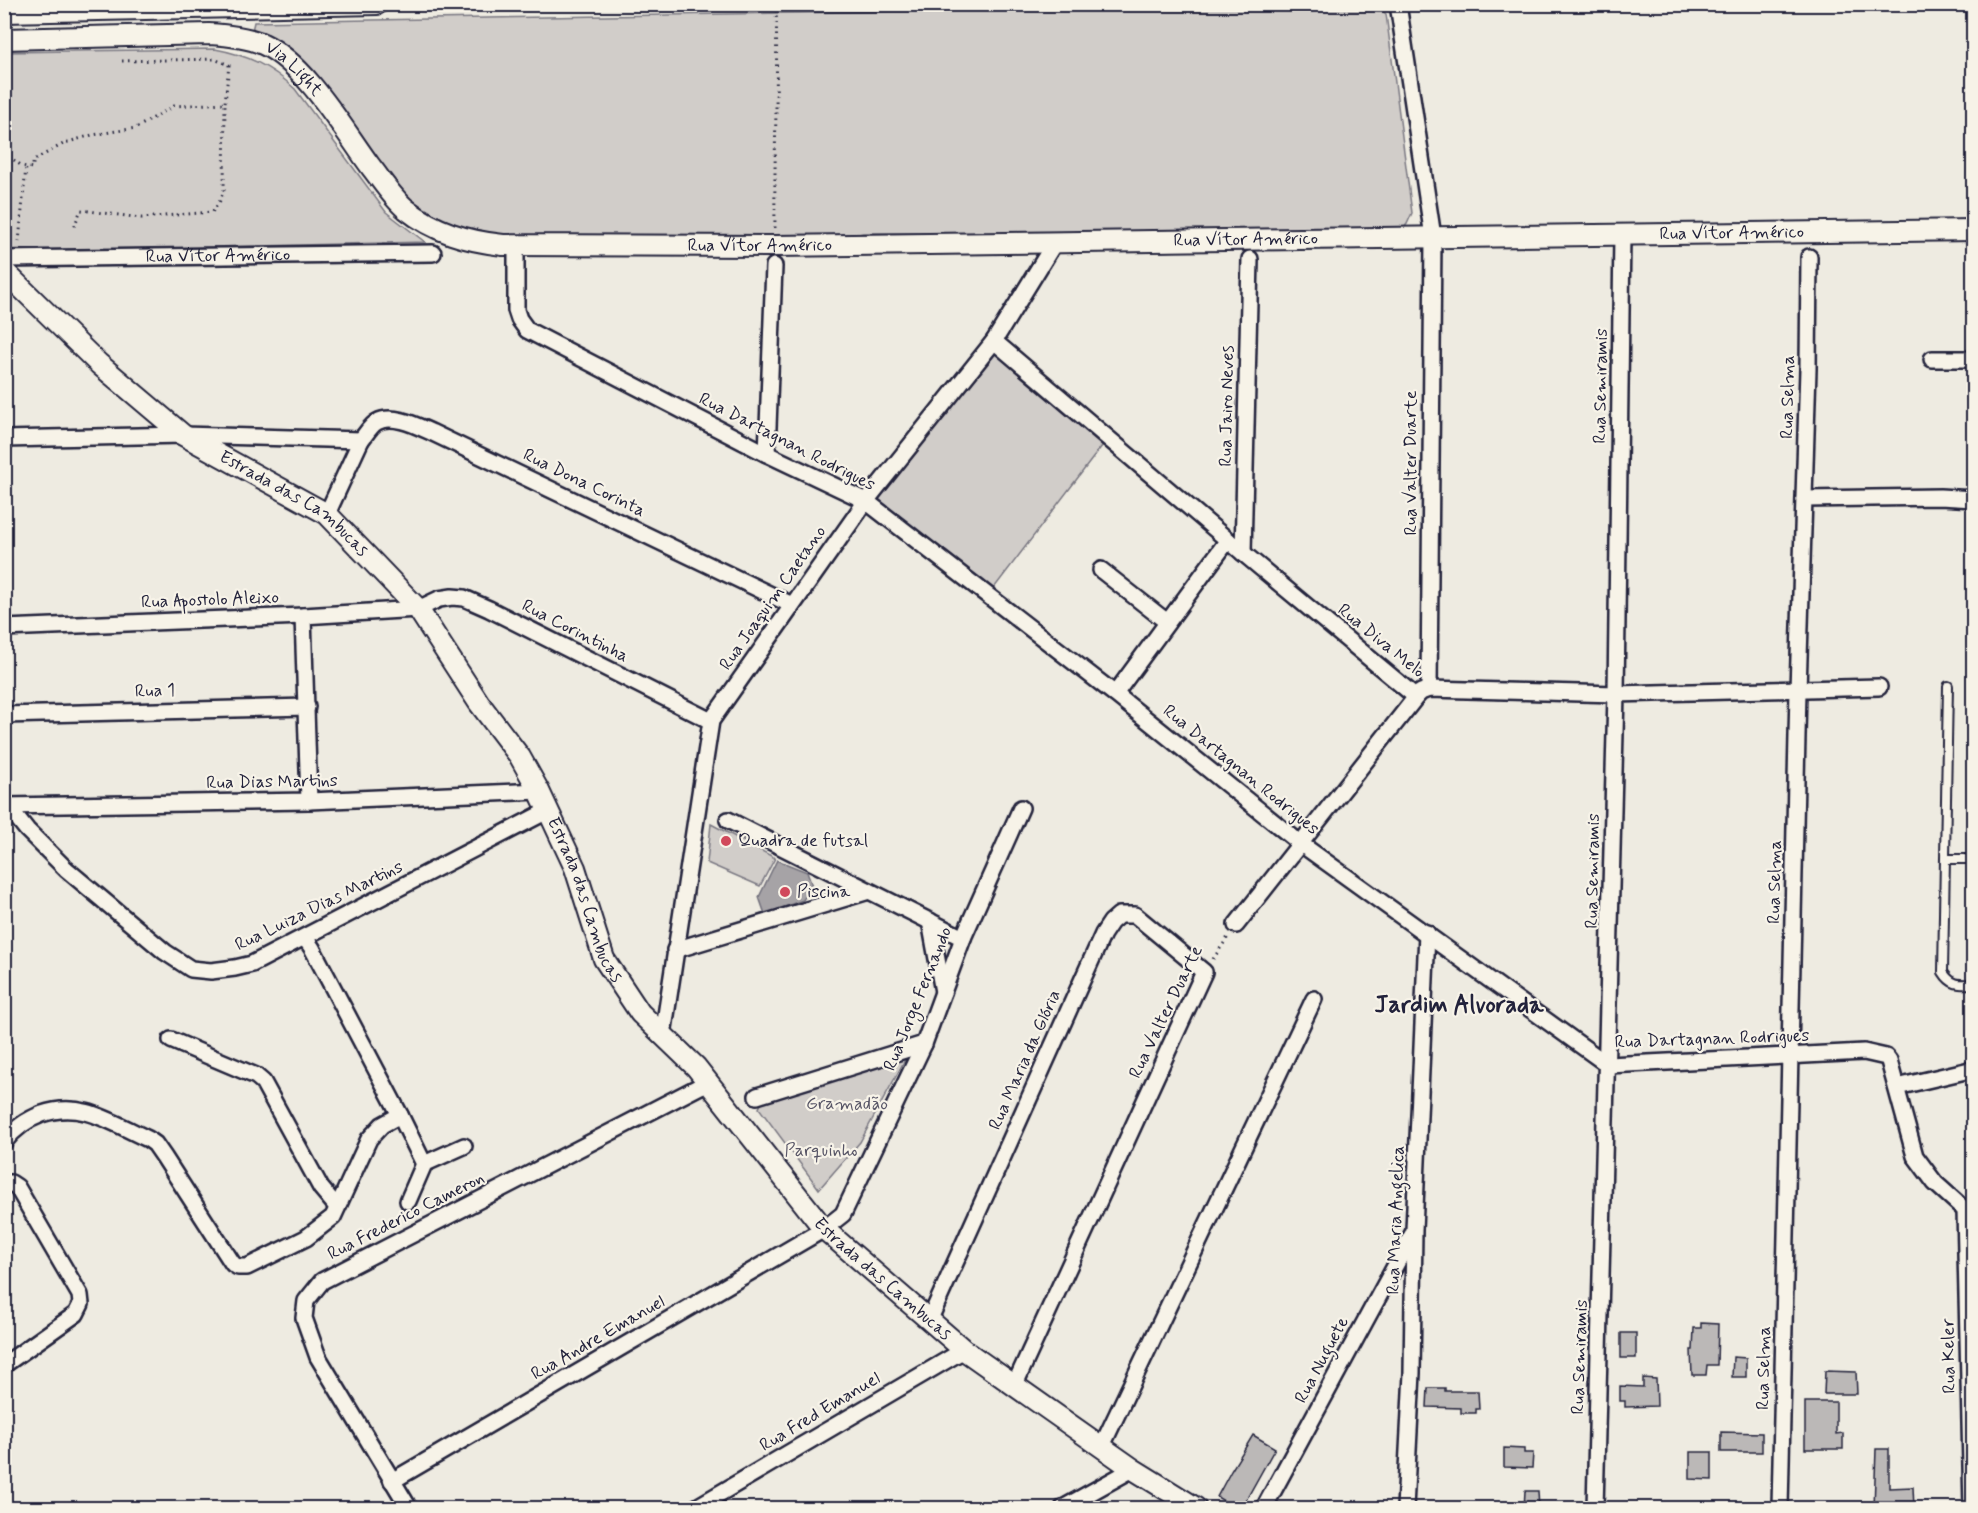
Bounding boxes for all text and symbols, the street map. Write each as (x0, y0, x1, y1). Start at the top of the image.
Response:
street label: Via Light (261, 35, 328, 102)
street label: Rua Vítor Américo (1659, 220, 1804, 246)
street label: Rua Vítor Américo (1173, 227, 1318, 253)
street label: Rua Vítor Américo (687, 233, 832, 258)
street label: Rua Vítor Américo (145, 243, 290, 269)
street label: Rua Semiramis (1588, 328, 1614, 444)
street label: Rua Jairo Neves (1214, 345, 1240, 467)
street label: Rua Selma (1775, 355, 1801, 439)
street label: Rua Dartagnan Rodrigues (695, 387, 879, 497)
street label: Rua Valter Duarte (1399, 390, 1423, 536)
street label: Rua Dona Corinta (519, 443, 649, 523)
street label: Estrada das Cambucas (215, 445, 374, 562)
street label: Rua Joaquim Caetano (714, 521, 832, 675)
street label: Rua Apostolo Aleixo (141, 586, 279, 615)
street label: Rua Corintinha (518, 594, 632, 668)
street label: Rua Diva Melo (1332, 598, 1430, 684)
street label: Rua 1 (134, 678, 176, 704)
street label: Rua Dartagnan Rodrigues (1158, 699, 1324, 841)
street label: Rua Dias Martins (206, 769, 338, 795)
street label: Estrada das Cambucas (541, 813, 628, 987)
street label: Rua Semiramis (1580, 813, 1606, 929)
place label: Quadra de futsal (738, 829, 868, 853)
marker: Quadra de futsal (719, 834, 733, 848)
street label: Rua Selma (1762, 840, 1788, 924)
street label: Rua Luiza Dias Martins (231, 855, 407, 957)
place label: Piscina (797, 880, 851, 904)
marker: Piscina (778, 885, 792, 899)
street label: Rua Jorge Fernando (878, 923, 959, 1075)
street label: Rua Valter Duarte (1123, 941, 1209, 1082)
street label: Rua Maria da Glória (983, 986, 1067, 1134)
district label: Jardim Alvorada (1375, 990, 1544, 1021)
street label: Rua Dartagnan Rodrigues (1614, 1024, 1810, 1054)
park label: Gramadão (806, 1092, 888, 1116)
park label: Parquinho (785, 1139, 858, 1163)
street label: Rua Maria Angelica (1381, 1145, 1413, 1295)
street label: Rua Frederico Cameron (324, 1166, 488, 1266)
street label: Estrada das Cambucas (808, 1213, 957, 1346)
street label: Rua Andre Emanuel (527, 1290, 669, 1386)
street label: Rua Semiramis (1566, 1299, 1594, 1415)
street label: Rua Nuguete (1289, 1313, 1357, 1408)
street label: Rua Keler (1936, 1318, 1962, 1394)
street label: Rua Selma (1751, 1326, 1777, 1410)
street label: Rua Fred Emanuel (755, 1366, 885, 1458)

